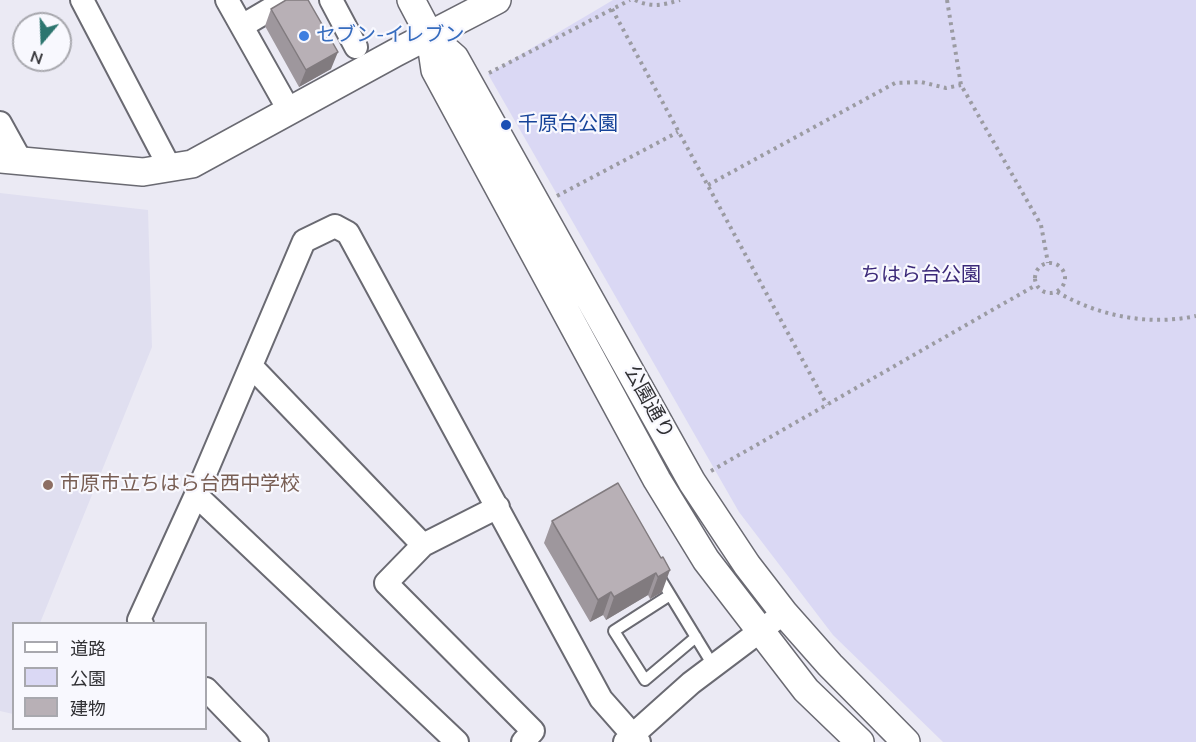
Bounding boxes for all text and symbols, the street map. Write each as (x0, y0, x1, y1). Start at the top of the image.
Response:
north arrow (12, 12, 72, 72)
place label: セブン-イレブン (316, 24, 464, 48)
marker: セブン-イレブン (297, 29, 311, 43)
text: N (28, 45, 46, 69)
place label: 千原台公園 (518, 113, 618, 137)
marker: 千原台公園 (499, 118, 513, 132)
park label: ちはら台公園 (861, 264, 981, 288)
street label: 公園通り (618, 362, 678, 444)
place label: 市原市立ちはら台西中学校 (60, 473, 300, 497)
marker: 市原市立ちはら台西中学校 (41, 478, 55, 492)
legend (12, 622, 207, 730)
text: 道路 (70, 637, 106, 661)
text: 公園 (70, 667, 106, 691)
text: 建物 (70, 697, 106, 721)

